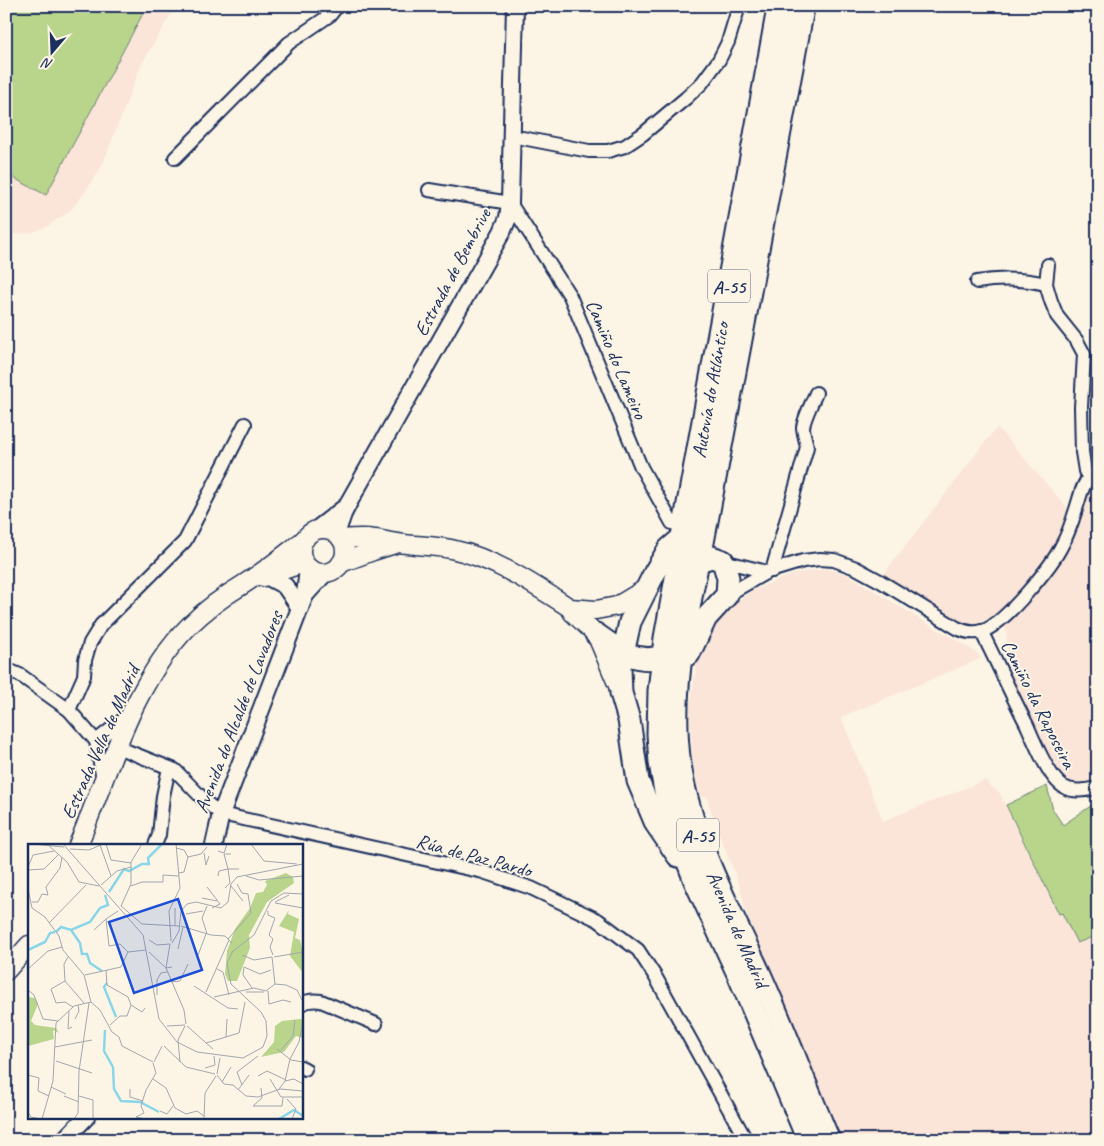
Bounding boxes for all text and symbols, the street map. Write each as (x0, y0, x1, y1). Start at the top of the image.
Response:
north arrow (28, 28, 78, 78)
text: N (39, 54, 55, 73)
street label: Estrada de Bembrive (408, 203, 497, 340)
road number: A-55 (708, 270, 750, 302)
street label: Camiño do Lameiro (580, 296, 653, 424)
street label: Autovía do Atlántico (686, 318, 735, 460)
street label: Avenida do Alcalde de Lavadores (188, 606, 289, 817)
street label: Camiño da Raposeira (995, 636, 1082, 774)
street label: Estrada Vella de Madrid (55, 659, 147, 823)
road number: A-55 (677, 818, 719, 852)
street label: Rúa de Paz Pardo (414, 828, 536, 883)
inset map (28, 844, 302, 1118)
street label: Avenida de Madrid (701, 867, 776, 994)

